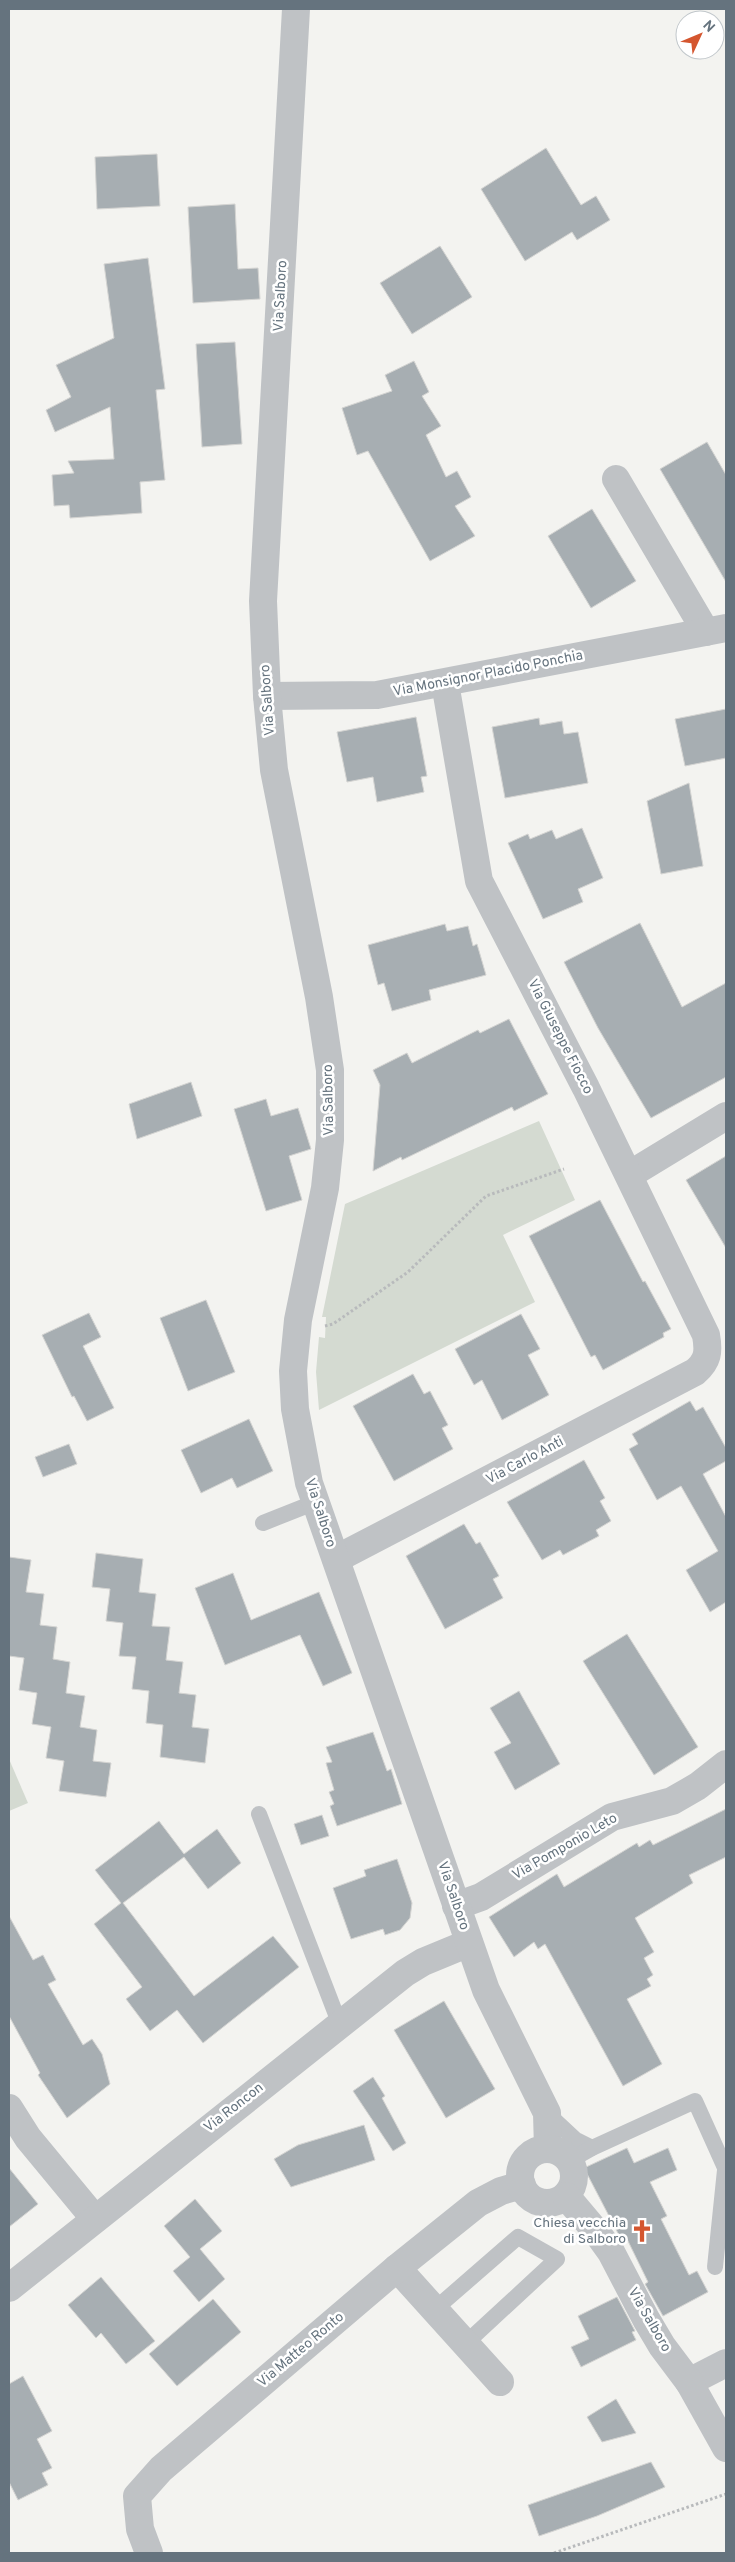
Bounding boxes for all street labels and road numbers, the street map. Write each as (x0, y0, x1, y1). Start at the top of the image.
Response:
street label: Via Salboro (271, 260, 291, 332)
street label: Via Monsignor Placido Ponchia (392, 647, 584, 701)
street label: Via Salboro (257, 664, 279, 736)
street label: Via Giuseppe Fiocco (524, 977, 596, 1098)
street label: Via Salboro (320, 1064, 338, 1136)
street label: Via Carlo Anti (483, 1433, 567, 1489)
street label: Via Salboro (301, 1476, 339, 1550)
street label: Via Pomponio Leto (509, 1810, 621, 1884)
street label: Via Salboro (433, 1859, 473, 1933)
street label: Via Roncon (201, 2079, 267, 2137)
street label: Via Salboro (624, 2285, 674, 2355)
street label: Via Matteo Ronto (254, 2309, 348, 2391)

